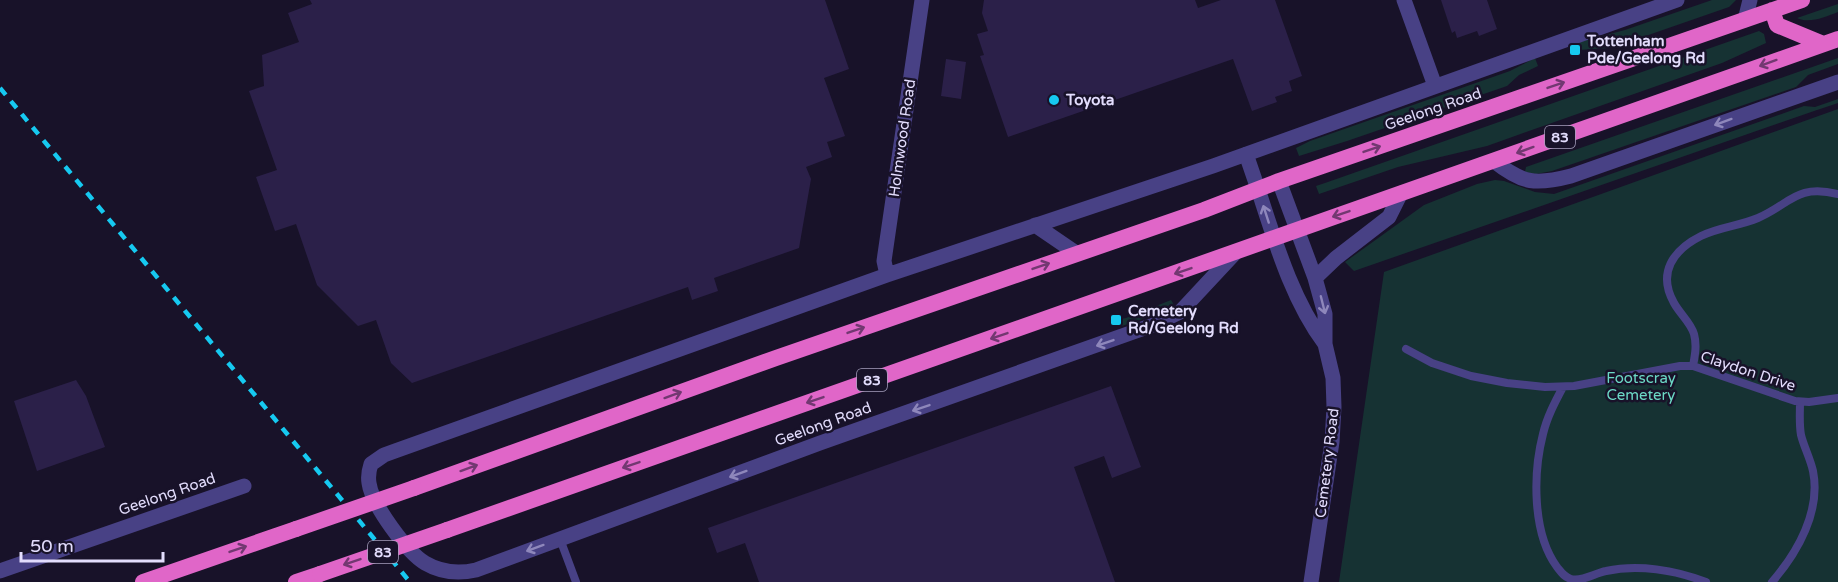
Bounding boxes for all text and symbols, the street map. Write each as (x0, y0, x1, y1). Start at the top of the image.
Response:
place label: Tottenham Pde/Geelong Rd (1586, 32, 1705, 68)
marker: Tottenham Pde/Geelong Rd (1568, 43, 1582, 57)
one-way arrow (1759, 59, 1778, 70)
street label: Holmwood Road (885, 78, 919, 198)
one-way arrow (1546, 79, 1565, 90)
street label: Geelong Road (1382, 84, 1484, 134)
place label: Toyota (1065, 91, 1114, 110)
marker: Toyota (1047, 93, 1061, 107)
one-way arrow (1715, 118, 1733, 129)
road number: 83 (1545, 126, 1575, 148)
one-way arrow (1362, 142, 1381, 153)
one-way arrow (1516, 145, 1535, 156)
one-way arrow (1260, 205, 1271, 224)
one-way arrow (1332, 209, 1351, 220)
one-way arrow (1031, 259, 1050, 270)
one-way arrow (1174, 266, 1193, 277)
one-way arrow (1317, 295, 1329, 314)
place label: Cemetery Rd/Geelong Rd (1128, 302, 1239, 338)
marker: Cemetery Rd/Geelong Rd (1109, 313, 1123, 327)
one-way arrow (847, 323, 865, 334)
one-way arrow (990, 331, 1009, 342)
one-way arrow (1096, 338, 1115, 349)
street label: Claydon Drive (1698, 347, 1798, 395)
road number: 83 (857, 369, 887, 391)
park label: Footscray Cemetery (1606, 369, 1676, 404)
one-way arrow (663, 388, 682, 399)
one-way arrow (806, 396, 825, 407)
street label: Geelong Road (772, 398, 874, 450)
one-way arrow (912, 403, 931, 414)
street label: Cemetery Road (1311, 407, 1343, 519)
one-way arrow (622, 461, 641, 472)
one-way arrow (460, 462, 478, 473)
street label: Geelong Road (116, 469, 218, 519)
one-way arrow (729, 469, 748, 480)
scale bar (21, 525, 164, 563)
text: 50 m (30, 535, 74, 557)
road number: 83 (368, 541, 398, 563)
one-way arrow (228, 543, 247, 554)
one-way arrow (526, 544, 545, 555)
one-way arrow (343, 558, 362, 569)

